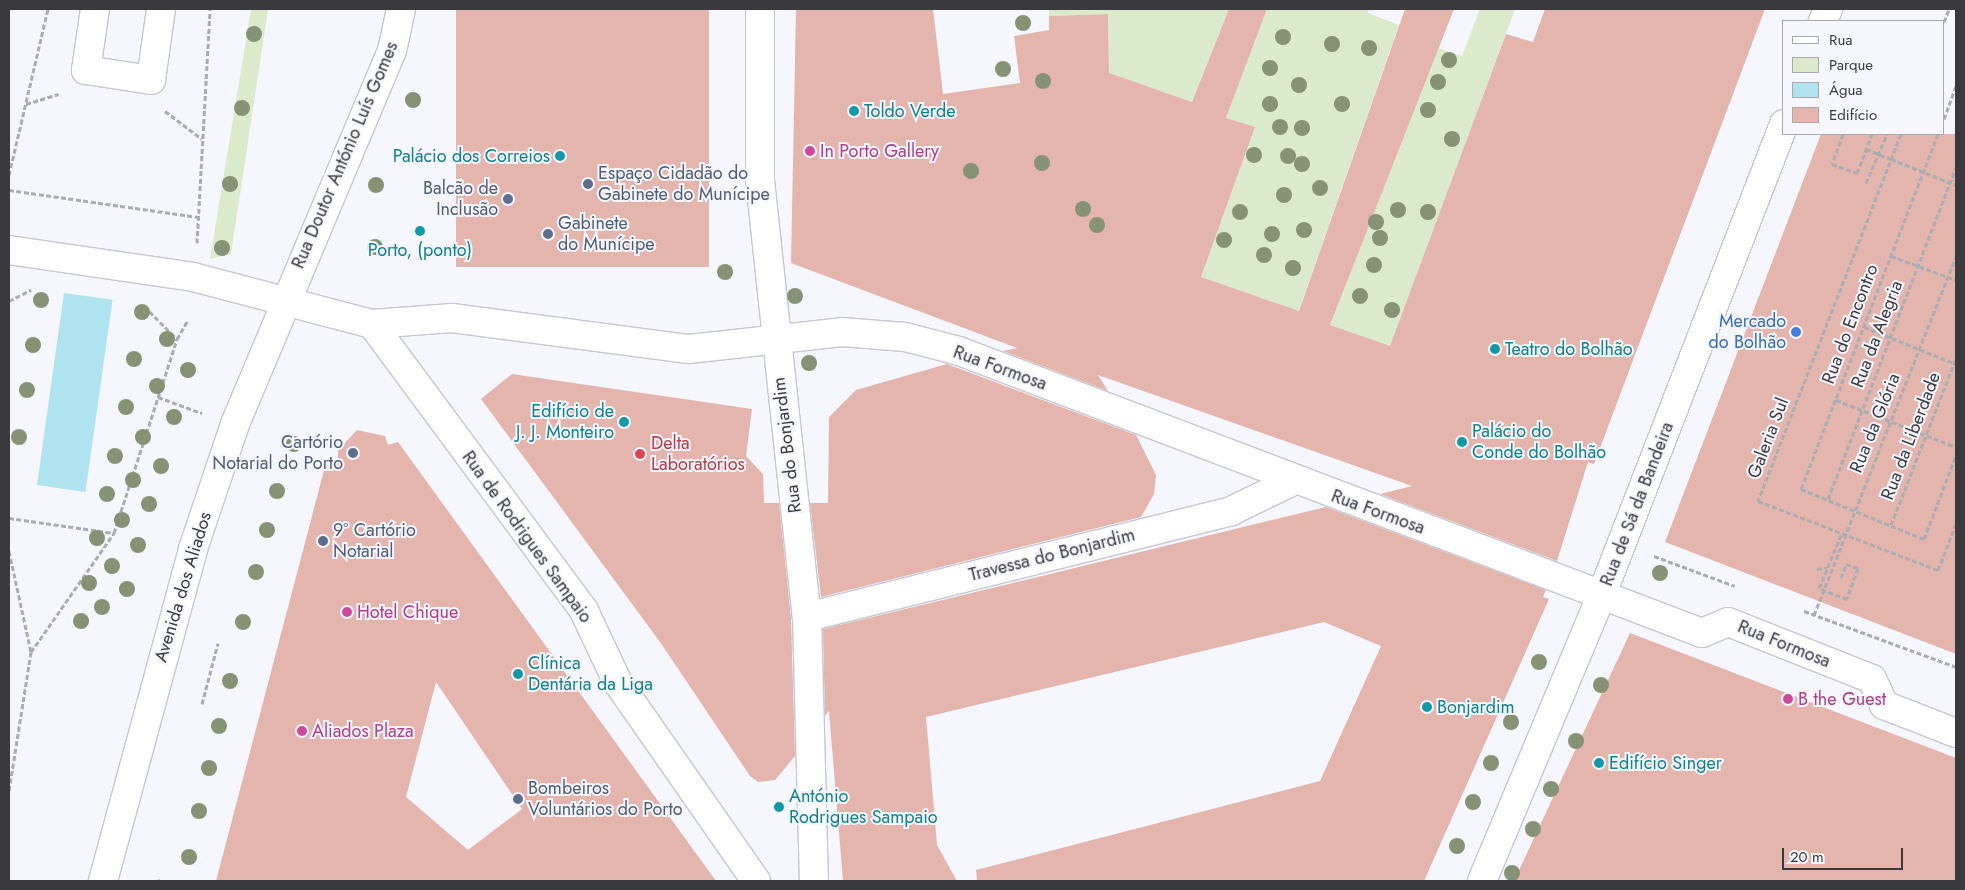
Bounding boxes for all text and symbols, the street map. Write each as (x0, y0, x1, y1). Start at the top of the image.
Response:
legend (1782, 20, 1945, 135)
text: Rua (1829, 29, 1853, 51)
street label: Rua Doutor António Luís Gomes (287, 38, 403, 272)
text: Parque (1829, 54, 1873, 76)
text: Água (1829, 79, 1863, 101)
place label: Toldo Verde (864, 100, 955, 122)
text: Edifício (1829, 104, 1877, 126)
marker: Toldo Verde (848, 105, 860, 117)
place label: In Porto Gallery (820, 140, 939, 162)
place label: Palácio dos Correios (393, 145, 550, 167)
marker: In Porto Gallery (804, 145, 816, 157)
marker: Palácio dos Correios (554, 150, 566, 162)
place label: Espaço Cidadão do Gabinete do Munícipe (598, 163, 770, 205)
place label: Balcão de Inclusão (423, 178, 498, 220)
marker: Espaço Cidadão do Gabinete do Munícipe (582, 178, 594, 190)
marker: Balcão de Inclusão (502, 193, 514, 205)
place label: Gabinete do Munícipe (558, 213, 654, 255)
marker: Porto, (ponto) (414, 225, 426, 237)
marker: Gabinete do Munícipe (542, 228, 554, 240)
place label: Porto, (ponto) (368, 239, 472, 261)
street label: Rua do Encontro (1817, 261, 1883, 387)
street label: Rua da Alegria (1847, 277, 1907, 391)
place label: Mercado do Bolhão (1708, 311, 1786, 354)
marker: Mercado do Bolhão (1790, 326, 1802, 338)
place label: Teatro do Bolhão (1505, 338, 1632, 360)
street label: Rua Formosa (950, 341, 1050, 395)
marker: Teatro do Bolhão (1489, 343, 1501, 355)
street label: Rua da Liberdade (1877, 369, 1945, 503)
street label: Rua da Glória (1845, 370, 1905, 476)
street label: Rua do Bonjardim (768, 376, 806, 514)
street label: Galeria Sul (1743, 395, 1793, 481)
place label: Edifício de J. J. Monteiro (516, 401, 614, 444)
marker: Edifício de J. J. Monteiro (618, 416, 630, 428)
street label: Rua de Sá da Bandeira (1596, 419, 1678, 589)
place label: Palácio do Conde do Bolhão (1472, 421, 1606, 464)
place label: Cartório Notarial do Porto (212, 432, 343, 474)
place label: Delta Laboratórios (651, 433, 745, 476)
marker: Palácio do Conde do Bolhão (1456, 436, 1468, 448)
marker: Cartório Notarial do Porto (347, 447, 359, 459)
street label: Rua de Rodrigues Sampaio (457, 447, 597, 627)
marker: Delta Laboratórios (633, 447, 647, 461)
street label: Rua Formosa (1328, 485, 1428, 539)
street label: Avenida dos Aliados (150, 509, 216, 665)
place label: 9º Cartório Notarial (333, 520, 416, 562)
street label: Travessa do Bonjardim (967, 524, 1137, 586)
marker: 9º Cartório Notarial (317, 535, 329, 547)
place label: Hotel Chique (357, 601, 458, 623)
marker: Hotel Chique (341, 606, 353, 618)
street label: Rua Formosa (1735, 616, 1833, 672)
place label: Clínica Dentária da Liga (528, 653, 653, 696)
marker: Clínica Dentária da Liga (512, 668, 524, 680)
place label: B the Guest (1798, 688, 1886, 710)
marker: B the Guest (1782, 693, 1794, 705)
place label: Bonjardim (1437, 696, 1515, 718)
marker: Bonjardim (1421, 701, 1433, 713)
place label: Aliados Plaza (312, 720, 414, 742)
marker: Aliados Plaza (296, 725, 308, 737)
place label: Edifício Singer (1609, 752, 1722, 774)
marker: Edifício Singer (1593, 757, 1605, 769)
place label: Bombeiros Voluntários do Porto (528, 778, 683, 821)
place label: António Rodrigues Sampaio (789, 786, 938, 829)
marker: Bombeiros Voluntários do Porto (512, 793, 524, 805)
marker: António Rodrigues Sampaio (773, 801, 785, 813)
scale bar (1785, 838, 1906, 870)
text: 20 m (1790, 846, 1824, 868)

